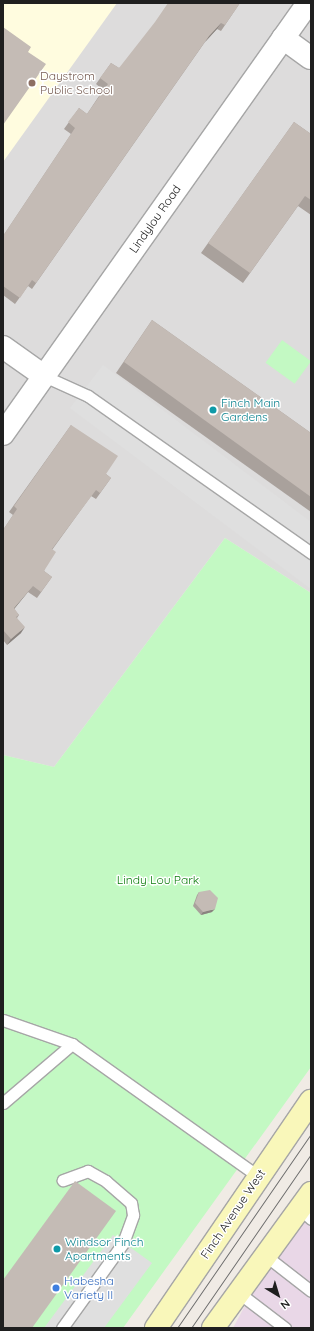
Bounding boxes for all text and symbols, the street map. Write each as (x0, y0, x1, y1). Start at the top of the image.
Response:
place label: Daystrom Public School (40, 69, 113, 97)
marker: Daystrom Public School (27, 78, 37, 88)
street label: Lindylou Road (126, 182, 184, 256)
place label: Finch Main Gardens (221, 396, 280, 424)
marker: Finch Main Gardens (208, 405, 218, 415)
park label: Lindy Lou Park (117, 873, 199, 887)
street label: Finch Avenue West (198, 1167, 268, 1261)
place label: Windsor Finch Apartments (65, 1235, 143, 1263)
marker: Windsor Finch Apartments (52, 1244, 62, 1254)
place label: Habesha Variety II (64, 1274, 114, 1302)
north arrow (258, 1275, 298, 1315)
marker: Habesha Variety II (51, 1283, 61, 1293)
text: N (278, 1296, 293, 1312)

